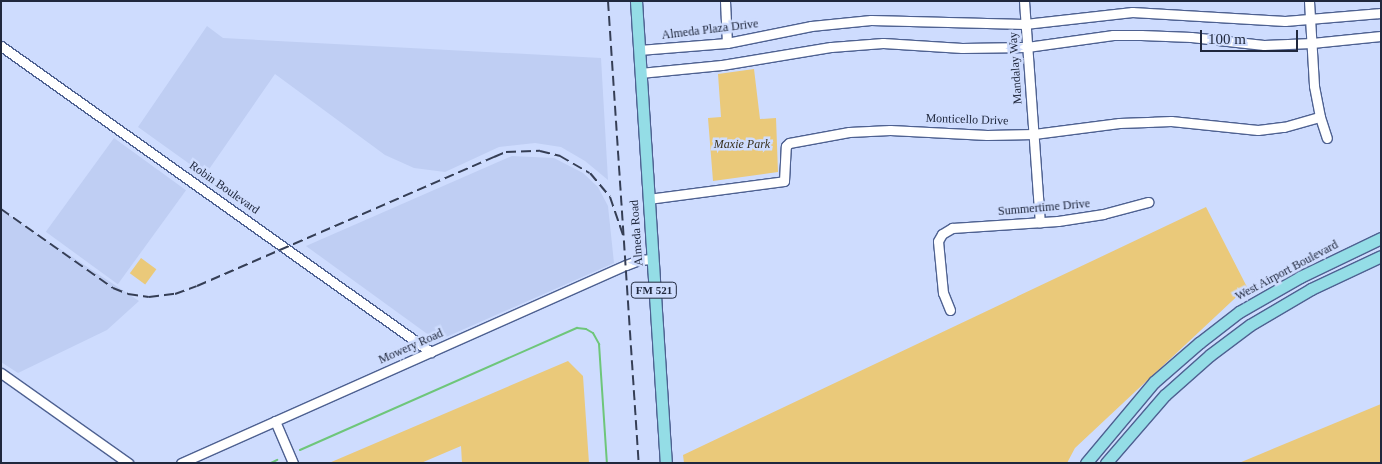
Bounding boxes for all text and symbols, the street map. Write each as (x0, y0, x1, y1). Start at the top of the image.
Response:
street label: Almeda Plaza Drive (661, 17, 759, 43)
scale bar (1202, 20, 1300, 52)
street label: Mandalay Way (1006, 31, 1026, 105)
text: 100 m (1208, 31, 1246, 47)
street label: Monticello Drive (925, 111, 1009, 129)
park label: Maxie Park (714, 138, 770, 152)
street label: Robin Boulevard (186, 158, 262, 218)
street label: Summertime Drive (997, 197, 1091, 219)
street label: Almeda Road (628, 199, 646, 267)
street label: West Airport Boulevard (1233, 238, 1341, 304)
road number: FM 521 (630, 282, 678, 298)
street label: Mowery Road (377, 326, 445, 368)

